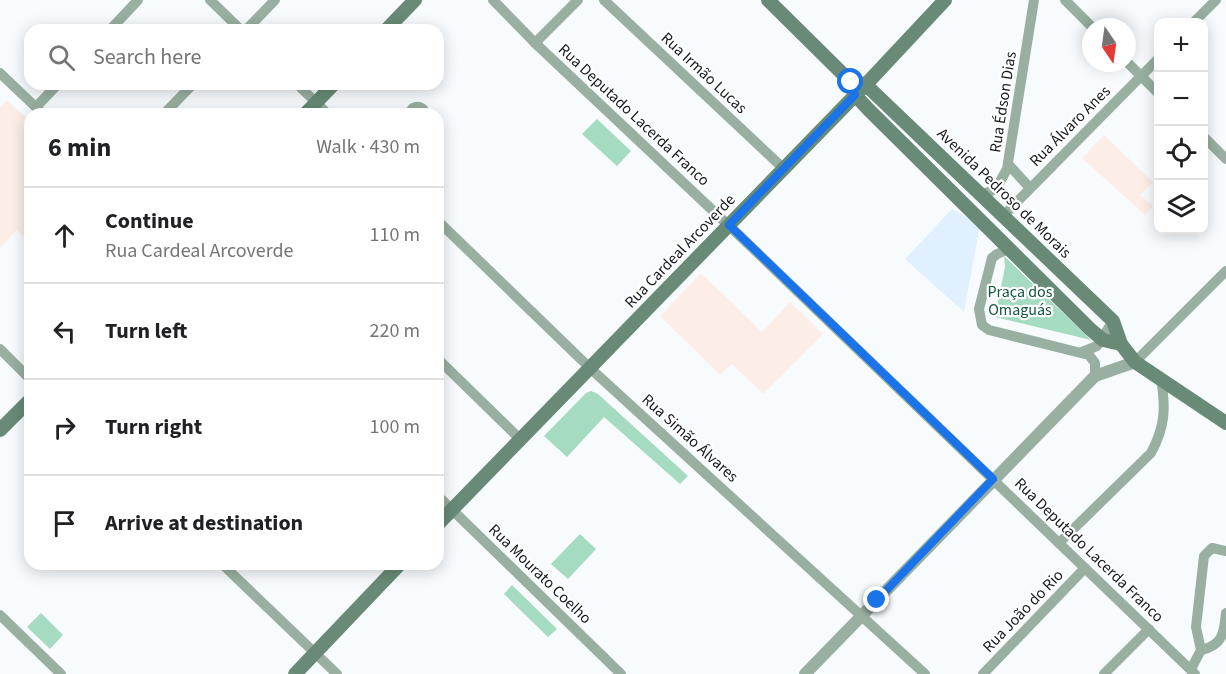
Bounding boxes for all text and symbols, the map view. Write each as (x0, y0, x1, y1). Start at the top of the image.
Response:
north arrow (1082, 18, 1136, 72)
map controls (1154, 18, 1208, 234)
button: + (1154, 18, 1208, 72)
search box (24, 24, 444, 90)
street label: Rua Irmão Lucas (656, 27, 752, 119)
street label: Rua Deputado Lacerda Franco (553, 39, 715, 191)
icon: search (45, 41, 78, 74)
text: Search here (93, 41, 201, 73)
street label: Rua Édson Dias (984, 50, 1022, 154)
route start (837, 68, 863, 94)
button: − (1154, 72, 1208, 126)
street label: Rua Álvaro Anes (1025, 80, 1116, 171)
street label: Avenida Pedroso de Morais (932, 123, 1076, 263)
button: locate (1154, 126, 1208, 180)
text: 6 min (48, 129, 111, 166)
text: Walk · 430 m (316, 133, 420, 161)
button: layers (1154, 180, 1208, 234)
street label: Rua Cardeal Arcoverde (620, 189, 740, 313)
text: Continue (105, 205, 194, 237)
icon: ahead (48, 219, 81, 252)
text: 110 m (370, 221, 420, 249)
text: Rua Cardeal Arcoverde (105, 237, 294, 265)
park label: Praça dos Omaguás (988, 281, 1053, 321)
icon: left (48, 315, 81, 348)
text: Turn left (105, 315, 187, 347)
text: 220 m (370, 317, 420, 345)
street label: Rua Simão Álvares (637, 389, 743, 487)
icon: right (48, 411, 81, 444)
text: Turn right (105, 411, 202, 443)
text: 100 m (370, 413, 420, 441)
street label: Rua Deputado Lacerda Franco (1009, 473, 1169, 627)
icon: arrive (48, 507, 81, 540)
text: Arrive at destination (105, 507, 303, 539)
street label: Rua Mourato Coelho (484, 519, 596, 629)
street label: Rua João do Rio (978, 565, 1068, 657)
route end (863, 586, 889, 612)

